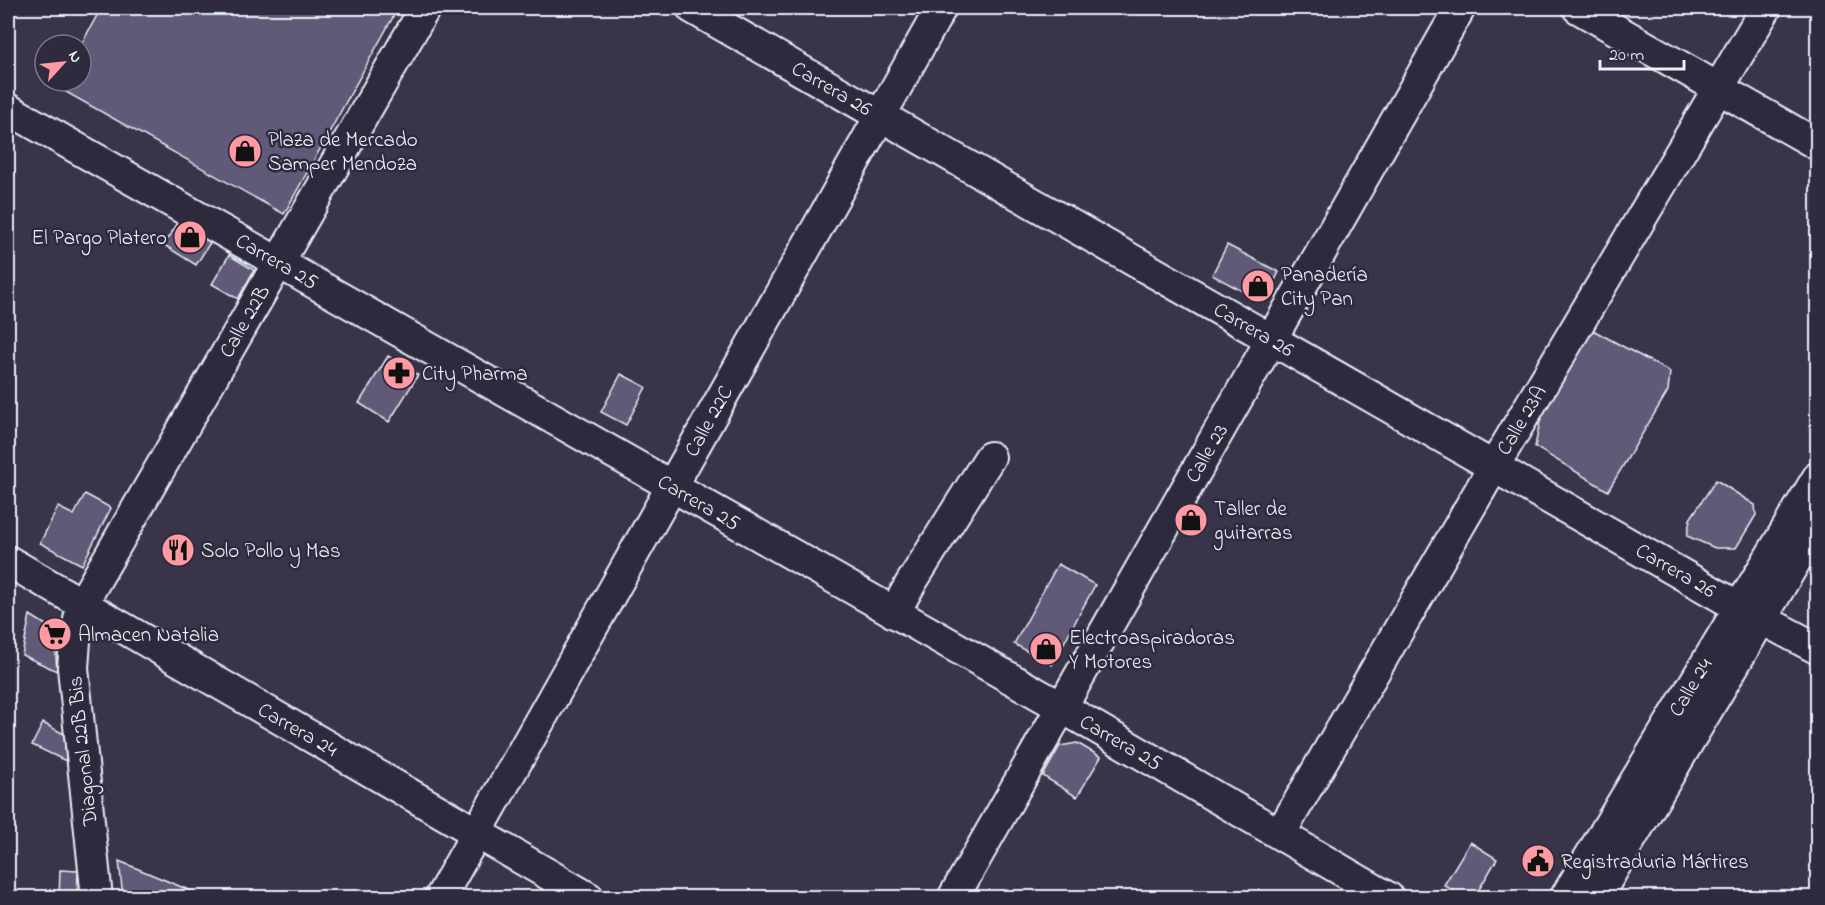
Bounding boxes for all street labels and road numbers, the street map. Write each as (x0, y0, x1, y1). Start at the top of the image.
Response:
street label: Carrera 26 (785, 55, 877, 125)
street label: Carrera 25 (229, 227, 323, 298)
street label: Calle 22B (213, 280, 279, 364)
street label: Carrera 26 (1207, 296, 1299, 366)
street label: Calle 23A (1490, 380, 1555, 462)
street label: Calle 22C (678, 381, 742, 463)
street label: Calle 23 (1179, 419, 1237, 489)
street label: Carrera 25 (651, 468, 745, 539)
street label: Carrera 26 (1629, 537, 1721, 607)
street label: Calle 24 (1662, 653, 1721, 723)
street label: Diagonal 22B Bis (61, 674, 109, 828)
street label: Carrera 24 (252, 696, 343, 766)
street label: Carrera 25 (1073, 708, 1167, 779)

